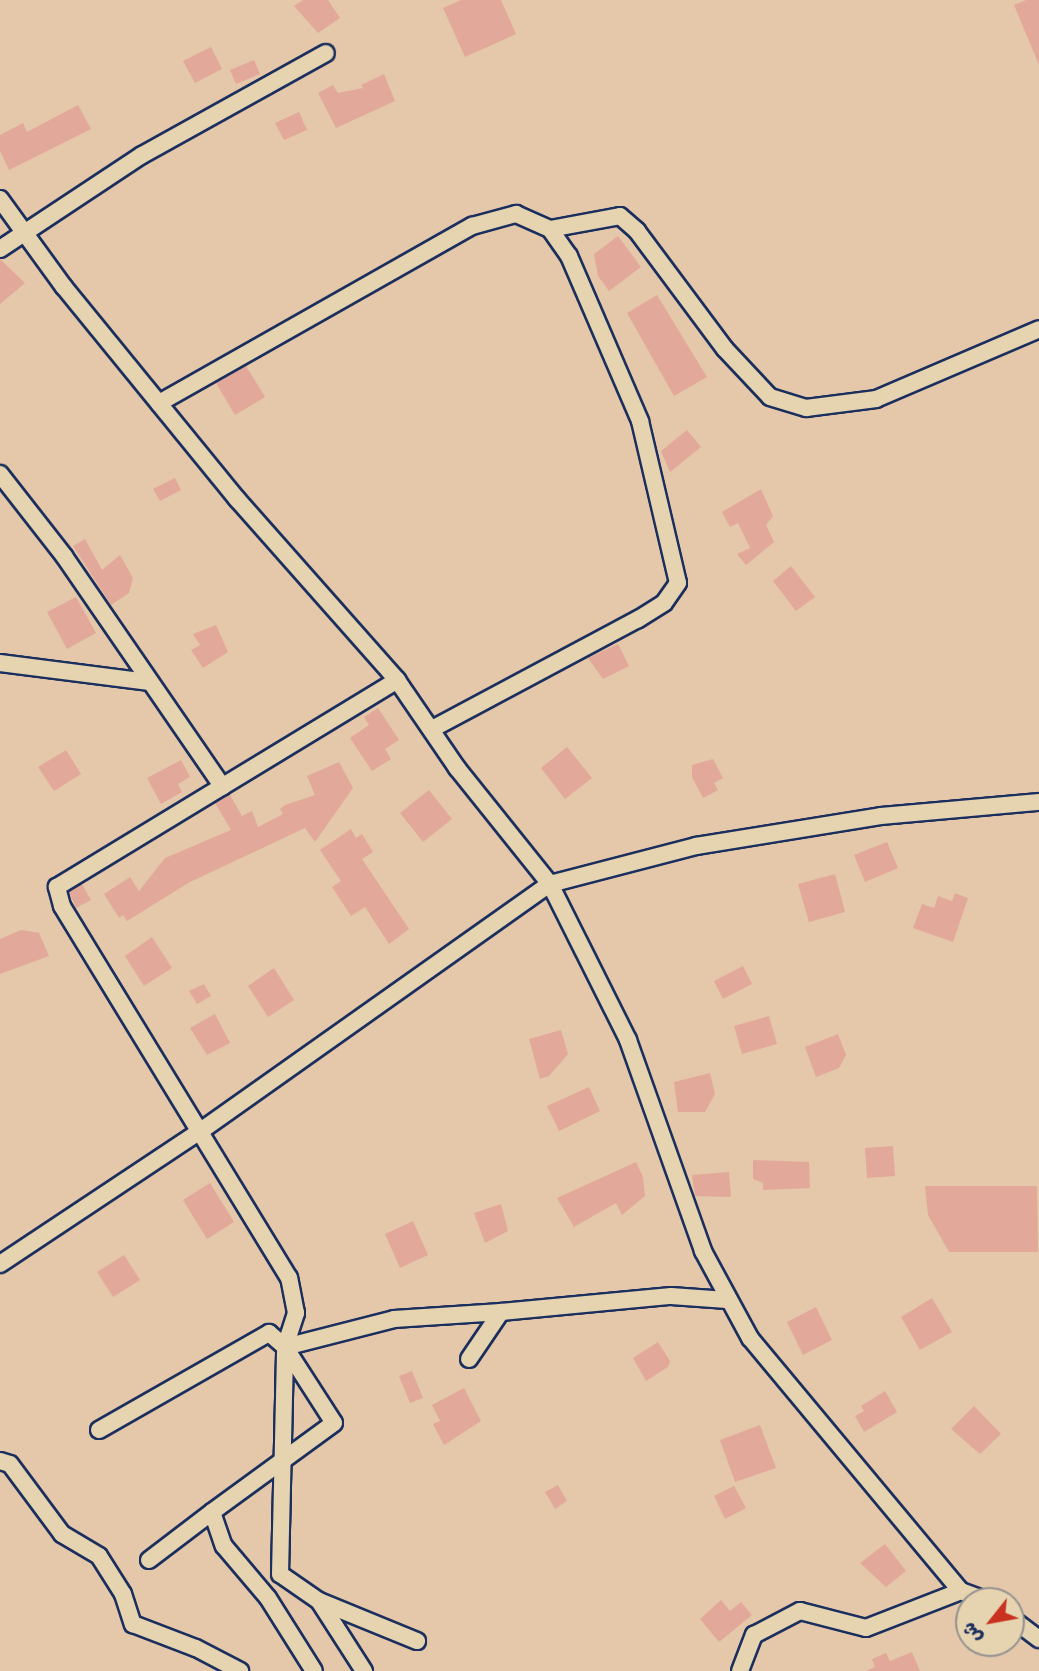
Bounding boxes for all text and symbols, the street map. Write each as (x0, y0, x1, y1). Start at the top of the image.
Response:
north arrow (955, 1587, 1025, 1657)
text: ش (956, 1616, 990, 1648)

